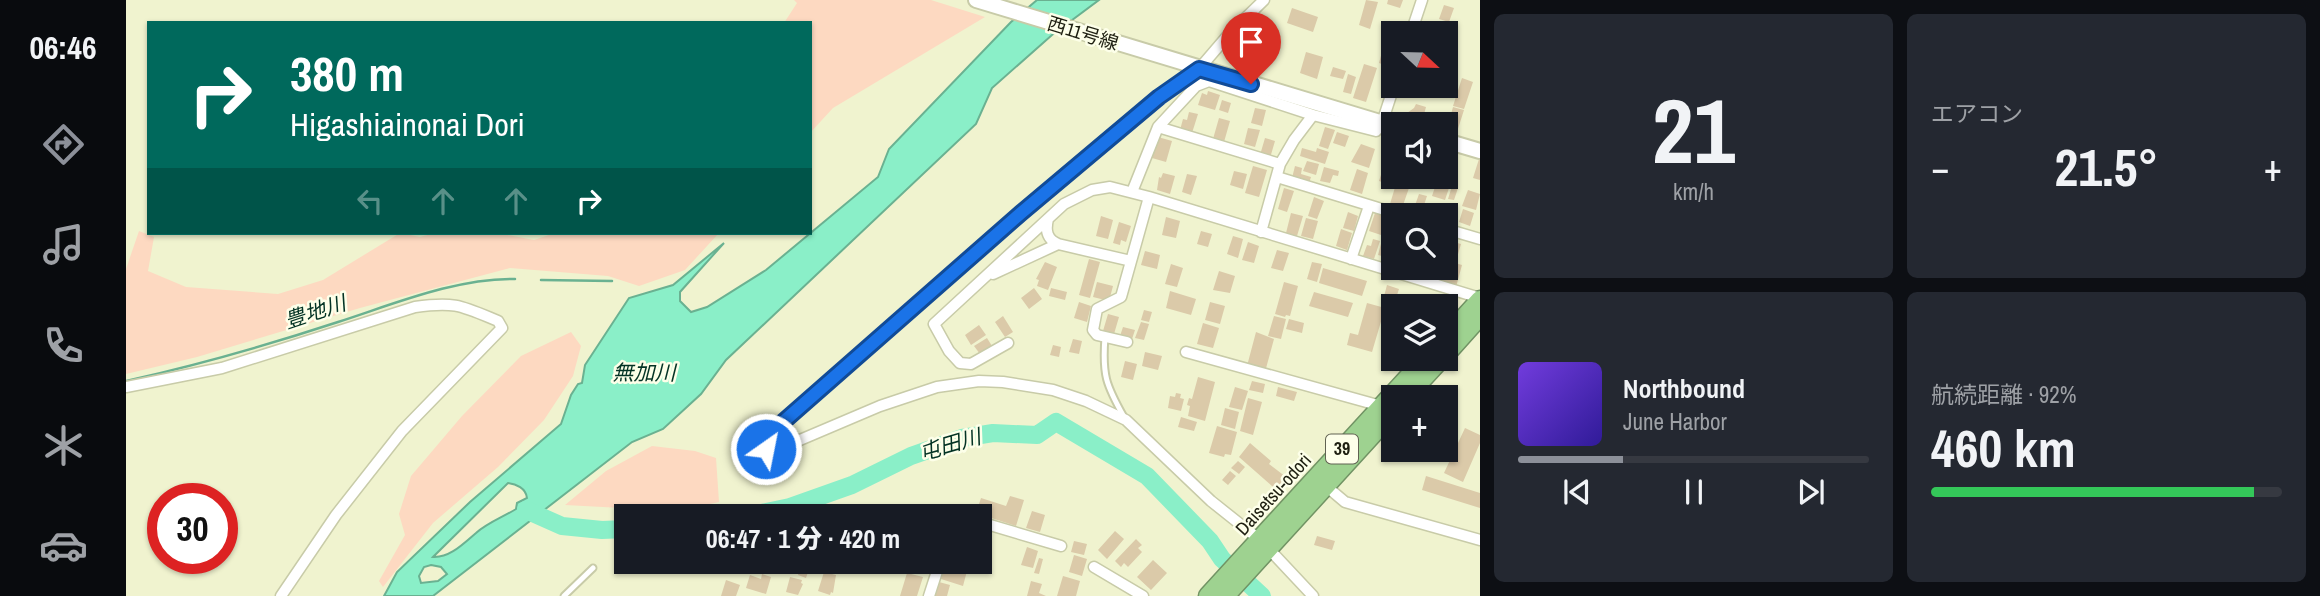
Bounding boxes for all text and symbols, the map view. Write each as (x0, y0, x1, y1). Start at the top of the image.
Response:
street label: 西11号線 (1044, 10, 1122, 56)
pin (1221, 12.0, 1281, 84)
north arrow (1381, 21, 1458, 98)
map controls (1381, 21, 1458, 462)
icon: arrive (1232, 23, 1270, 61)
text: 06:46 (29, 26, 97, 69)
text: 380 m (290, 40, 404, 106)
icon: right (175, 49, 266, 140)
text: 21 (1652, 69, 1735, 191)
text: エアコン (1931, 98, 2023, 129)
text: Higashiainonai Dori (290, 103, 525, 146)
button: sound (1381, 112, 1458, 189)
icon: directions (39, 120, 88, 169)
text: 21.5° (2055, 132, 2158, 202)
text: − (1931, 142, 1949, 193)
text: + (2264, 142, 2282, 193)
text: km/h (1673, 176, 1714, 207)
icon: left (351, 182, 389, 220)
icon: ahead (424, 182, 462, 220)
icon: ahead (497, 182, 535, 220)
icon: right (570, 182, 608, 220)
button: search (1381, 203, 1458, 280)
icon: music (39, 220, 88, 269)
water label: 豊地川 (280, 287, 351, 335)
button: layers (1381, 294, 1458, 371)
icon: phone (39, 321, 88, 370)
water label: 無加川 (613, 358, 677, 387)
text: Northbound (1623, 371, 1745, 406)
text: 航続距離 · 92% (1931, 379, 2076, 410)
button: + (1381, 385, 1458, 462)
text: June Harbor (1623, 406, 1727, 437)
position arrow (729, 412, 803, 486)
text: 460 km (1931, 413, 2076, 483)
icon: climate (39, 421, 88, 470)
water label: 屯田川 (916, 421, 986, 467)
road number: 39 (1326, 434, 1358, 463)
street label: Daisetsu-odori (1229, 447, 1317, 541)
icon: previous (1558, 473, 1596, 511)
icon: pause (1675, 473, 1713, 511)
icon: next (1792, 473, 1830, 511)
speed limit sign: 30 (147, 483, 238, 574)
icon: car (39, 521, 88, 570)
text: 06:47 · 1 分 · 420 m (706, 521, 900, 556)

